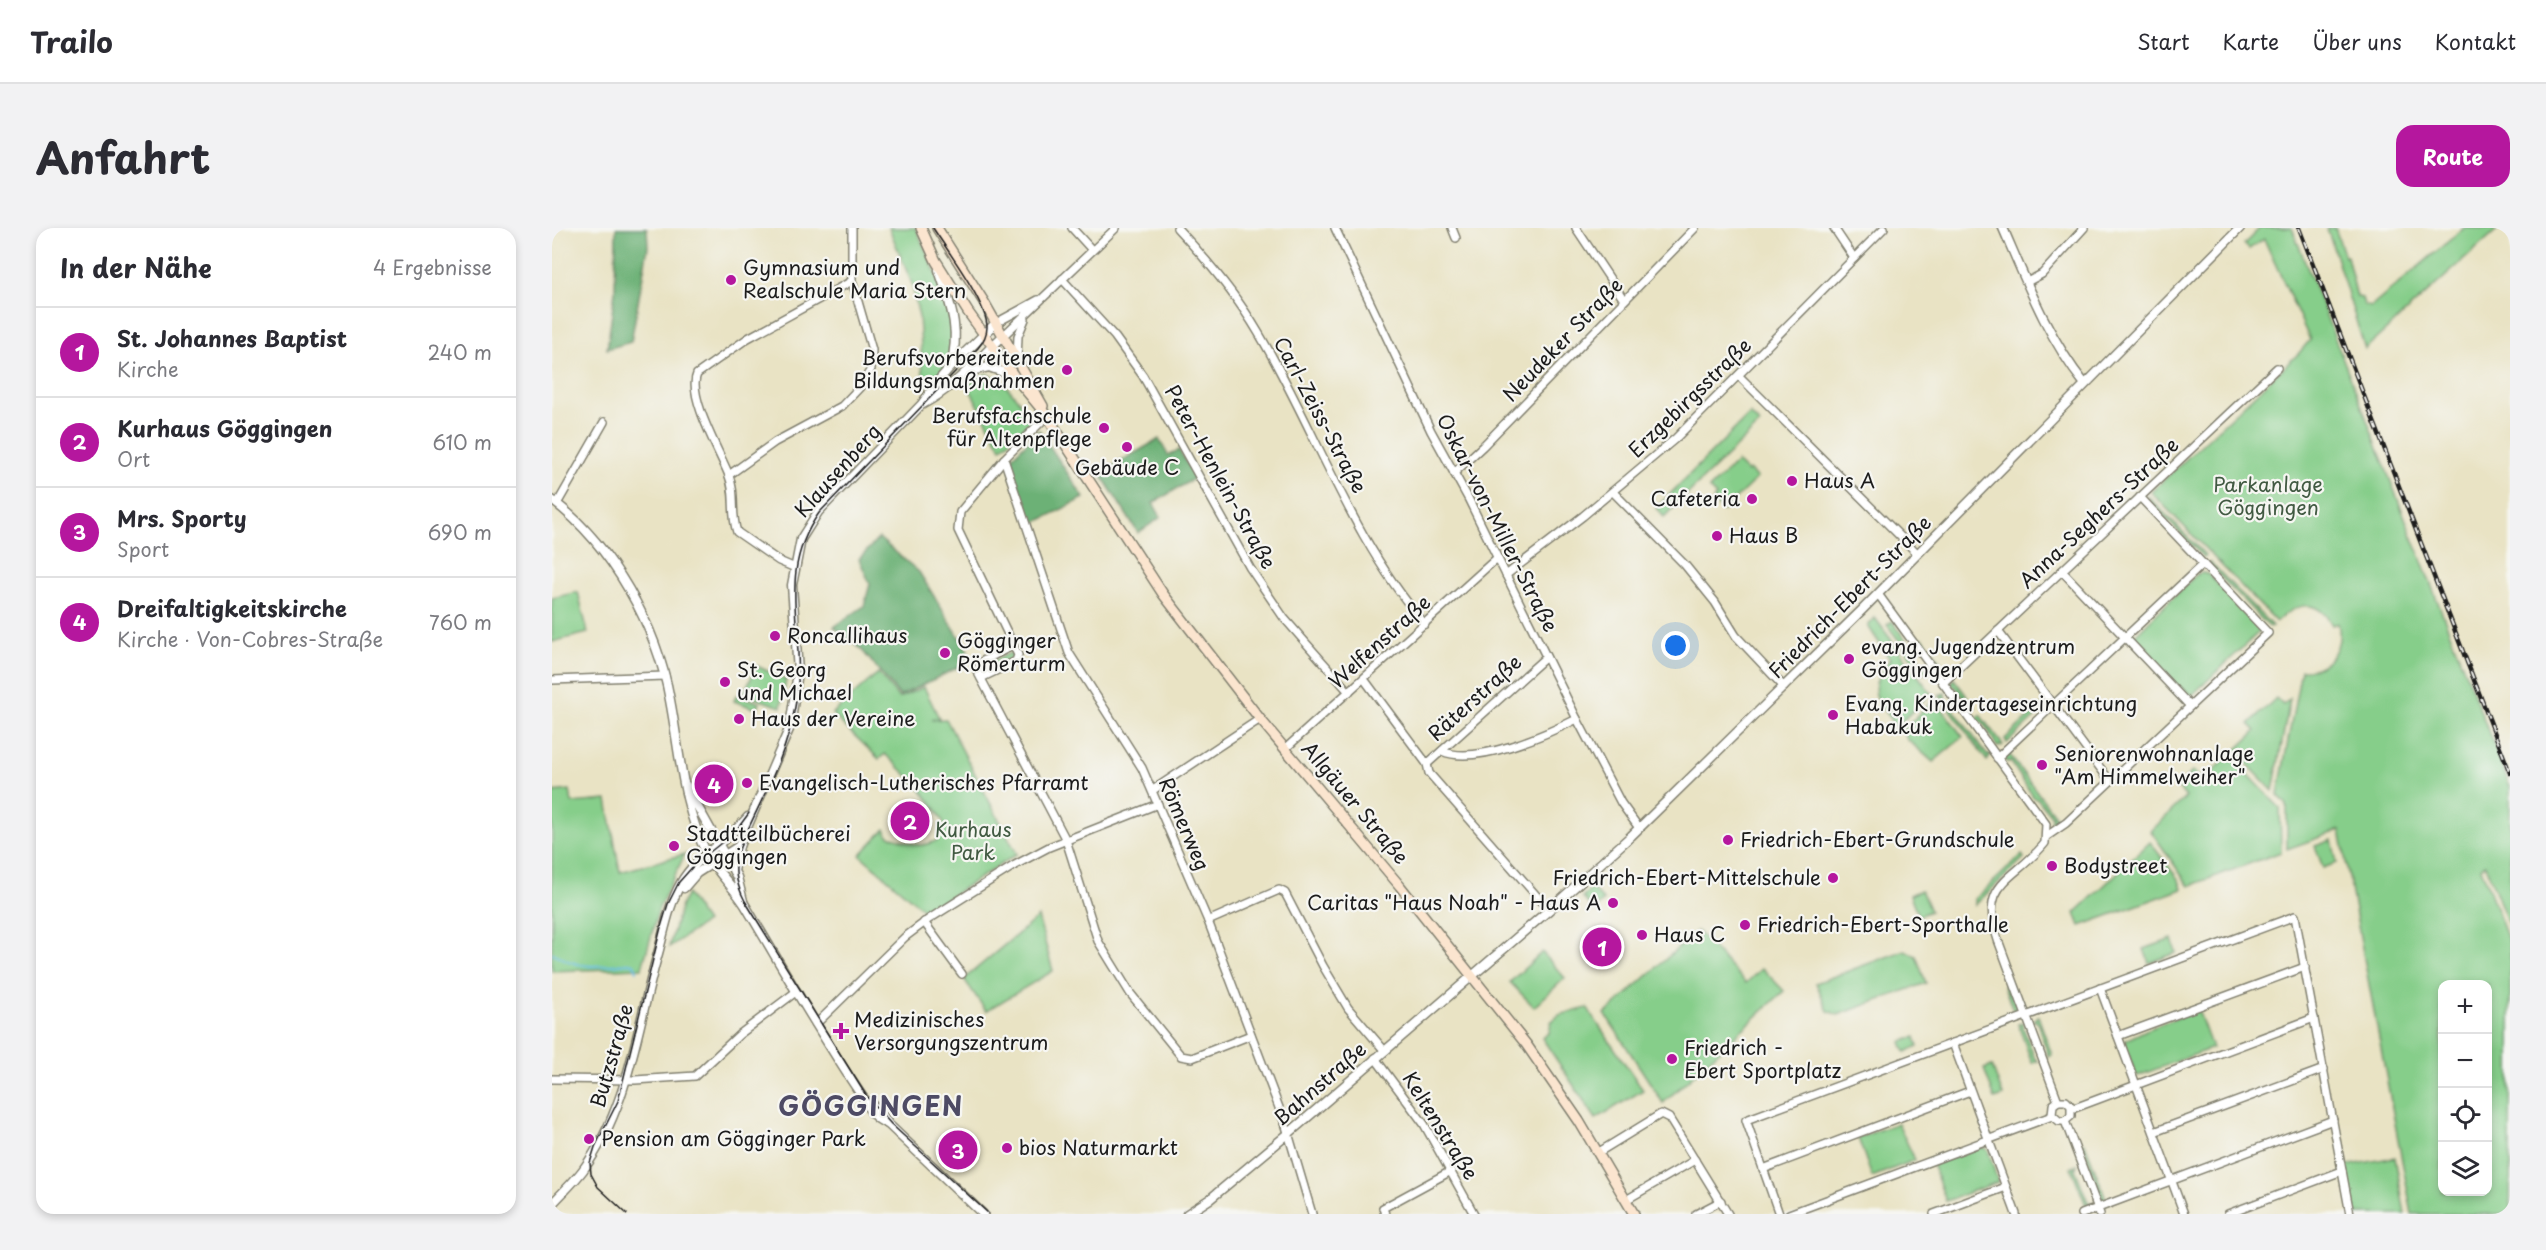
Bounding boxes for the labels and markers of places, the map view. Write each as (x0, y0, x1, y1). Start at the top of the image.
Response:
place label: Gymnasium und Realschule Maria Stern (743, 252, 966, 305)
marker: Gymnasium und Realschule Maria Stern (724, 273, 738, 287)
place label: Berufsvorbereitende Bildungsmaßnahmen (853, 342, 1055, 395)
marker: Berufsvorbereitende Bildungsmaßnahmen (1060, 363, 1074, 377)
place label: Berufsfachschule für Altenpflege (931, 400, 1092, 453)
marker: Berufsfachschule für Altenpflege (1097, 421, 1111, 435)
marker: Gebäude C (1120, 440, 1134, 454)
place label: Gebäude C (1075, 452, 1179, 482)
place label: Haus A (1804, 465, 1875, 495)
marker: Haus A (1785, 474, 1799, 488)
place label: Cafeteria (1651, 483, 1740, 513)
marker: Cafeteria (1745, 492, 1759, 506)
place label: Haus B (1729, 520, 1798, 550)
marker: Haus B (1710, 529, 1724, 543)
place label: Roncallihaus (787, 620, 907, 650)
place label: Gögginger Römerturm (957, 625, 1066, 678)
marker: Roncallihaus (768, 629, 782, 643)
place label: evang. Jugendzentrum Göggingen (1861, 631, 2075, 684)
marker: Gögginger Römerturm (938, 646, 952, 660)
marker: evang. Jugendzentrum Göggingen (1842, 652, 1856, 666)
place label: St. Georg und Michael (737, 654, 852, 707)
marker: St. Georg und Michael (718, 675, 732, 689)
place label: Evang. Kindertageseinrichtung Habakuk (1845, 688, 2137, 741)
place label: Haus der Vereine (751, 703, 916, 733)
marker: Evang. Kindertageseinrichtung Habakuk (1826, 708, 1840, 722)
marker: Haus der Vereine (732, 712, 746, 726)
place label: Seniorenwohnanlage "Am Himmelweiher" (2054, 738, 2254, 791)
marker: Seniorenwohnanlage "Am Himmelweiher" (2035, 758, 2049, 772)
pin: 4 (694, 762, 734, 806)
place label: Evangelisch-Lutherisches Pfarramt (759, 767, 1089, 797)
marker: Evangelisch-Lutherisches Pfarramt (740, 776, 754, 790)
pin: 2 (890, 798, 930, 844)
place label: Stadtteilbücherei Göggingen (686, 818, 851, 871)
place label: Friedrich-Ebert-Grundschule (1740, 824, 2015, 854)
marker: Friedrich-Ebert-Grundschule (1721, 833, 1735, 847)
marker: Stadtteilbücherei Göggingen (667, 839, 681, 853)
place label: Bodystreet (2064, 850, 2167, 880)
marker: Bodystreet (2045, 859, 2059, 873)
place label: Friedrich-Ebert-Mittelschule (1552, 862, 1821, 892)
marker: Friedrich-Ebert-Mittelschule (1826, 871, 1840, 885)
place label: Caritas "Haus Noah" - Haus A (1307, 887, 1601, 917)
marker: Caritas "Haus Noah" - Haus A (1606, 896, 1620, 910)
place label: Friedrich-Ebert-Sporthalle (1757, 909, 2009, 939)
marker: Friedrich-Ebert-Sporthalle (1738, 918, 1752, 932)
place label: Haus C (1654, 919, 1726, 949)
pin: 1 (1582, 924, 1622, 970)
marker: Haus C (1635, 928, 1649, 942)
place label: Medizinisches Versorgungszentrum (854, 1004, 1048, 1057)
marker: Medizinisches Versorgungszentrum (832, 1022, 850, 1040)
place label: Friedrich - Ebert Sportplatz (1684, 1032, 1841, 1085)
marker: Friedrich - Ebert Sportplatz (1665, 1052, 1679, 1066)
place label: Pension am Gögginger Park (601, 1123, 866, 1153)
pin: 3 (938, 1128, 978, 1172)
marker: Pension am Gögginger Park (582, 1132, 596, 1146)
place label: bios Naturmarkt (1019, 1132, 1178, 1162)
marker: bios Naturmarkt (1000, 1141, 1014, 1155)

